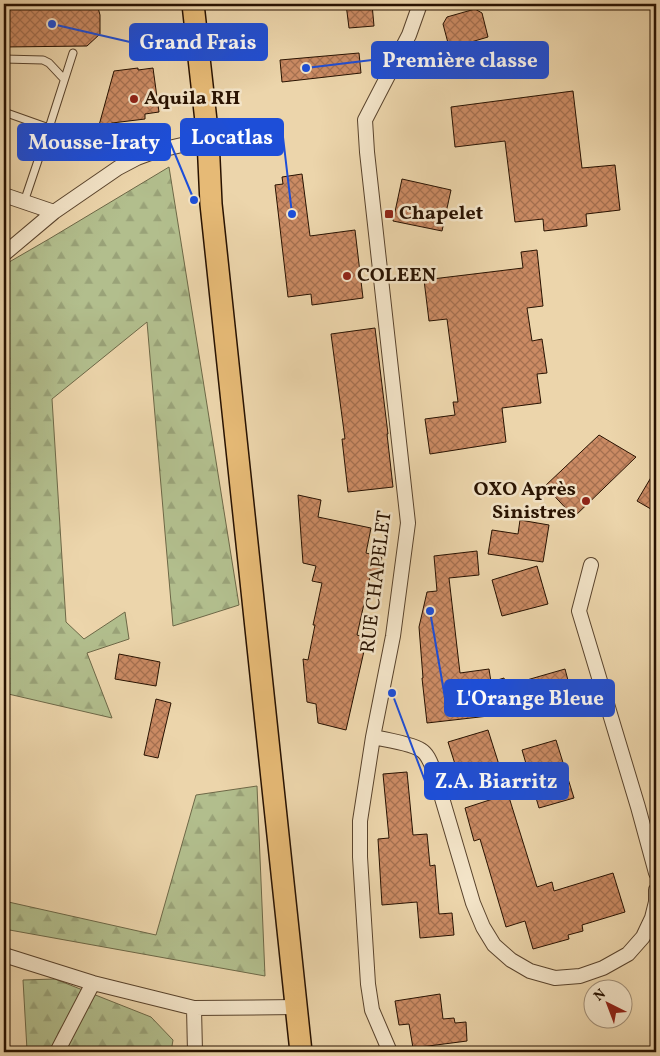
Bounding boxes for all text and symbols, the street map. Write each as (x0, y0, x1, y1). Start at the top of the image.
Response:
callout: Grand Frais (130, 24, 267, 60)
text: Grand Frais (139, 29, 257, 58)
callout: Première classe (372, 42, 548, 78)
text: Première classe (382, 47, 538, 76)
place label: Aquila RH (144, 85, 240, 113)
marker: Aquila RH (128, 93, 140, 105)
callout: Locatlas (181, 119, 283, 155)
callout: Mousse-Iraty (18, 124, 170, 160)
text: Locatlas (191, 124, 273, 153)
text: Mousse-Iraty (28, 129, 160, 158)
place label: Chapelet (399, 200, 484, 228)
marker: Chapelet (383, 208, 395, 220)
place label: COLEEN (357, 262, 436, 290)
marker: COLEEN (341, 270, 353, 282)
place label: OXO Après Sinistres (474, 476, 576, 527)
marker: OXO Après Sinistres (580, 495, 592, 507)
street label: RUE CHAPELET (354, 509, 400, 655)
callout: L'Orange Bleue (445, 680, 614, 716)
text: L'Orange Bleue (456, 685, 604, 714)
callout: Z.A. Biarritz (425, 763, 568, 799)
text: Z.A. Biarritz (435, 768, 558, 797)
north arrow (582, 978, 632, 1028)
text: N (590, 985, 610, 1006)

